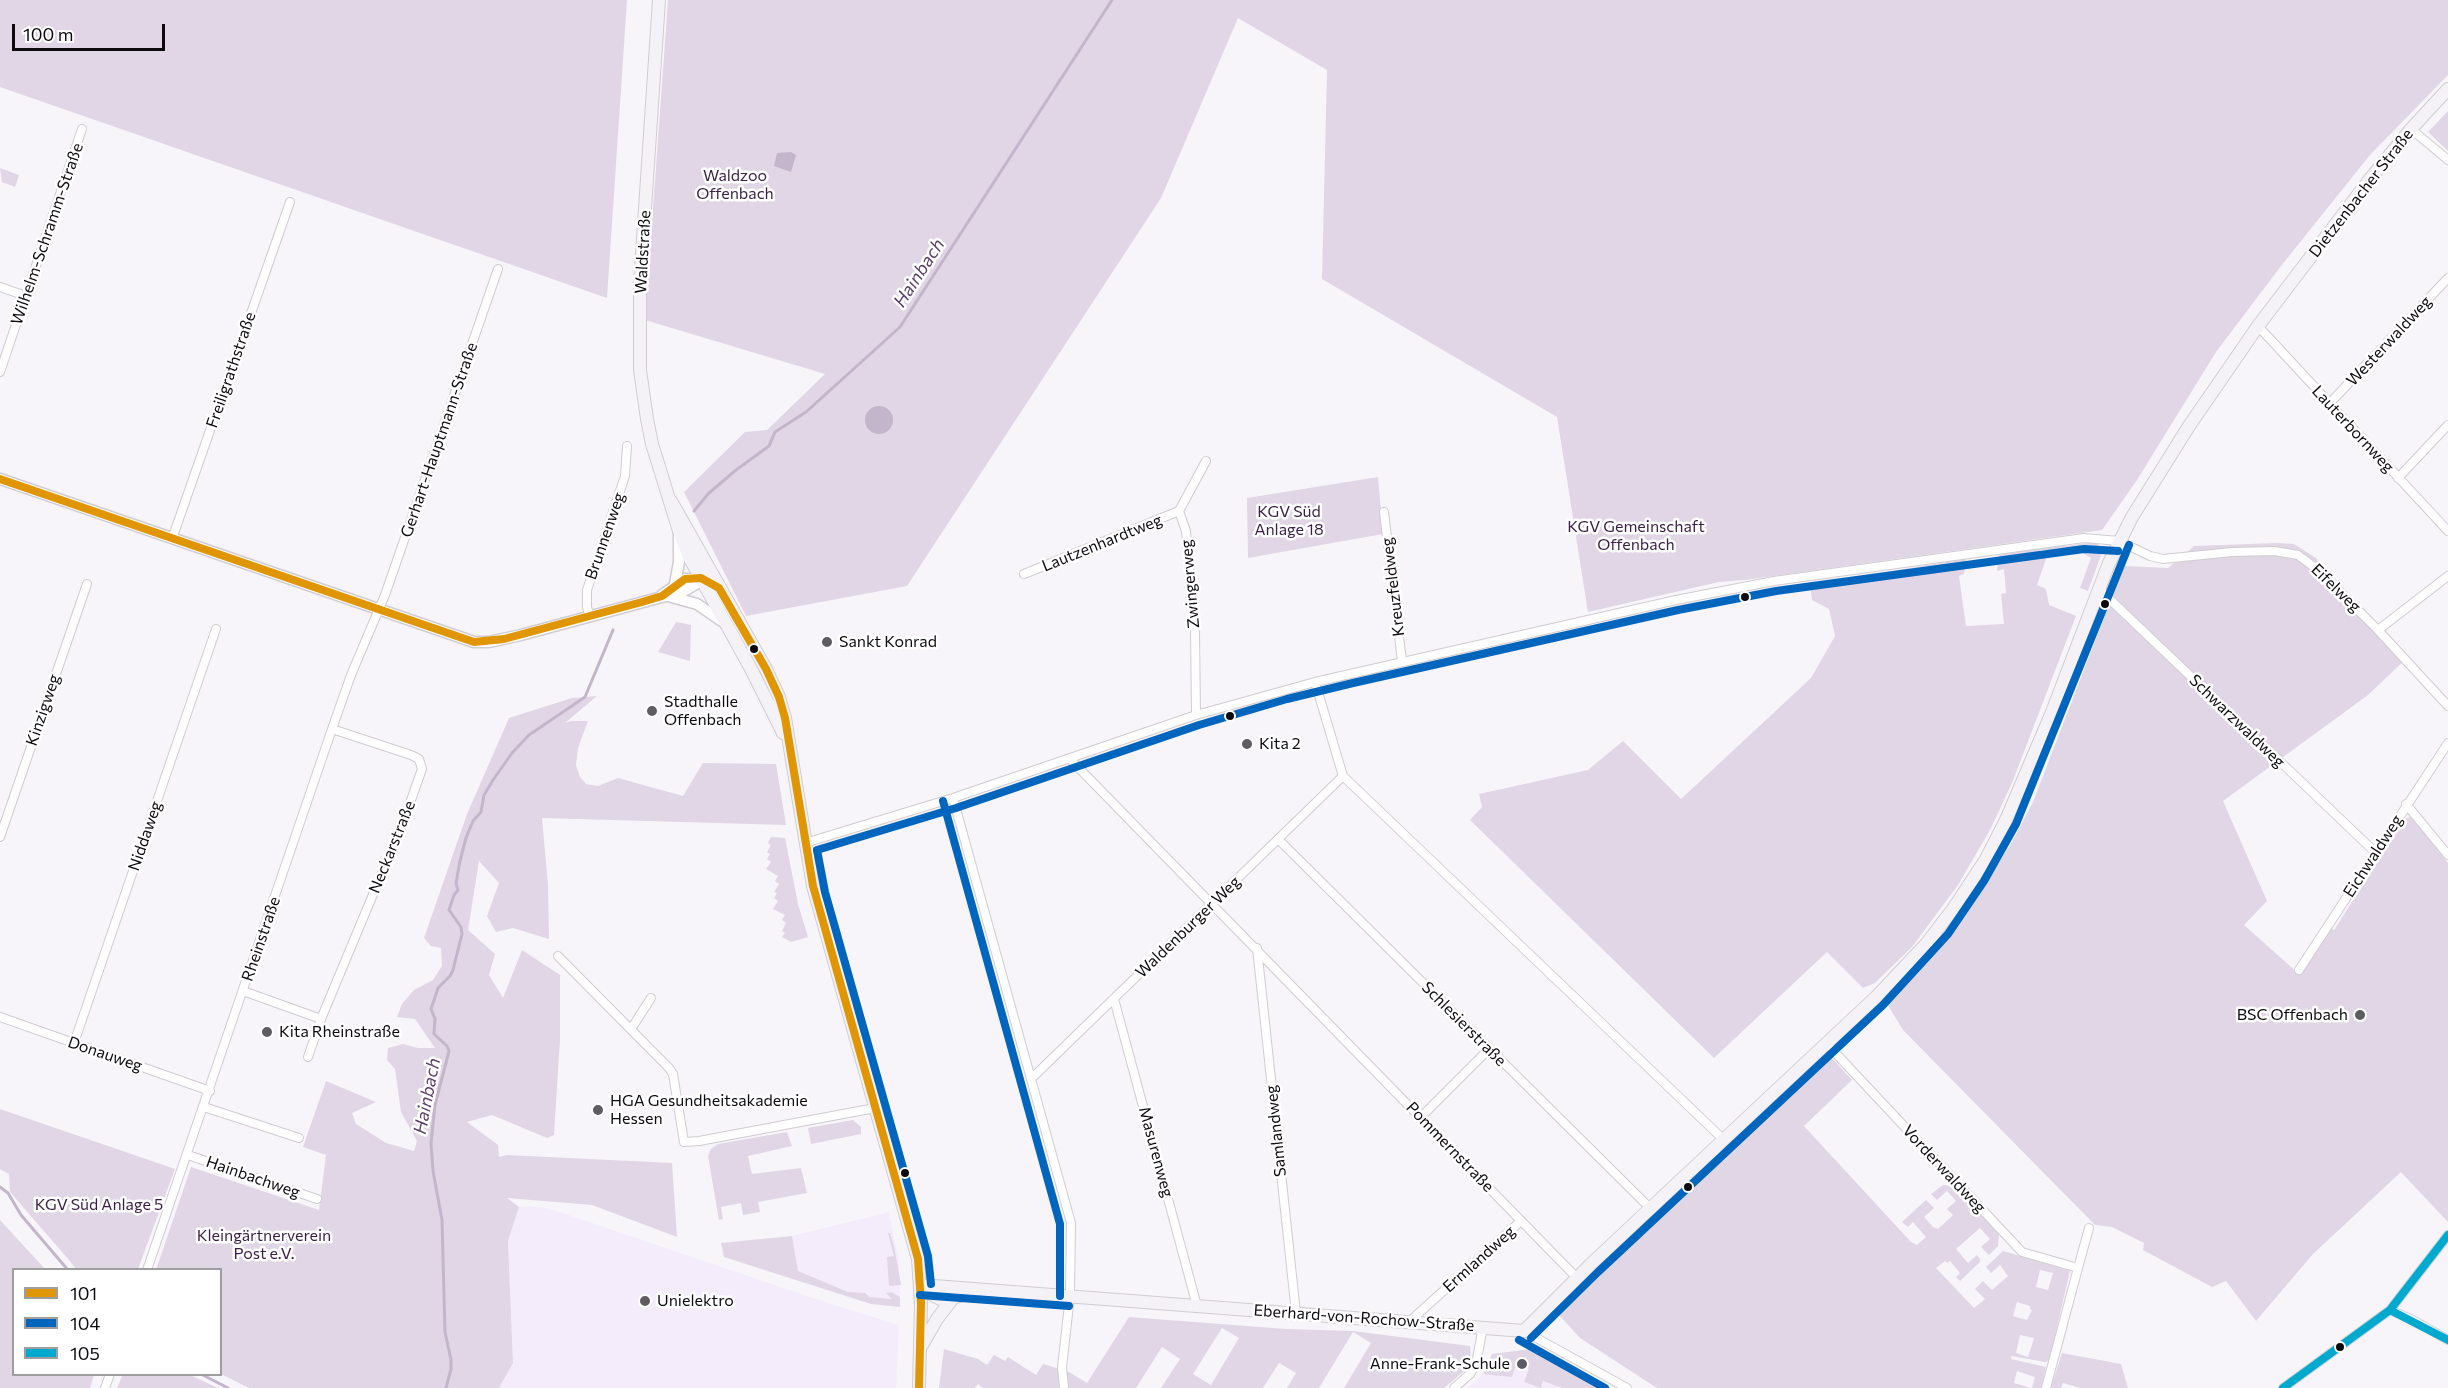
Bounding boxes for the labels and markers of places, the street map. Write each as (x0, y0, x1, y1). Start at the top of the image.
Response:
unlabelled marker (1739, 591, 1751, 603)
unlabelled marker (2099, 598, 2111, 610)
place label: Sankt Konrad (839, 632, 937, 652)
marker: Sankt Konrad (820, 635, 834, 649)
unlabelled marker (748, 643, 760, 655)
place label: Stadthalle Offenbach (664, 692, 741, 730)
marker: Stadthalle Offenbach (645, 704, 659, 718)
unlabelled marker (1224, 710, 1236, 722)
place label: Kita 2 (1259, 734, 1301, 754)
marker: Kita 2 (1240, 737, 1254, 751)
place label: BSC Offenbach (2237, 1005, 2348, 1025)
marker: BSC Offenbach (2353, 1008, 2367, 1022)
place label: Kita Rheinstraße (279, 1022, 400, 1042)
marker: Kita Rheinstraße (260, 1025, 274, 1039)
place label: HGA Gesundheitsakademie Hessen (610, 1091, 808, 1129)
marker: HGA Gesundheitsakademie Hessen (591, 1103, 605, 1117)
unlabelled marker (899, 1167, 911, 1179)
unlabelled marker (1682, 1181, 1694, 1193)
place label: Unielektro (657, 1291, 734, 1311)
marker: Unielektro (638, 1294, 652, 1308)
unlabelled marker (2334, 1341, 2346, 1353)
place label: Anne-Frank-Schule (1370, 1354, 1510, 1374)
marker: Anne-Frank-Schule (1515, 1357, 1529, 1371)

